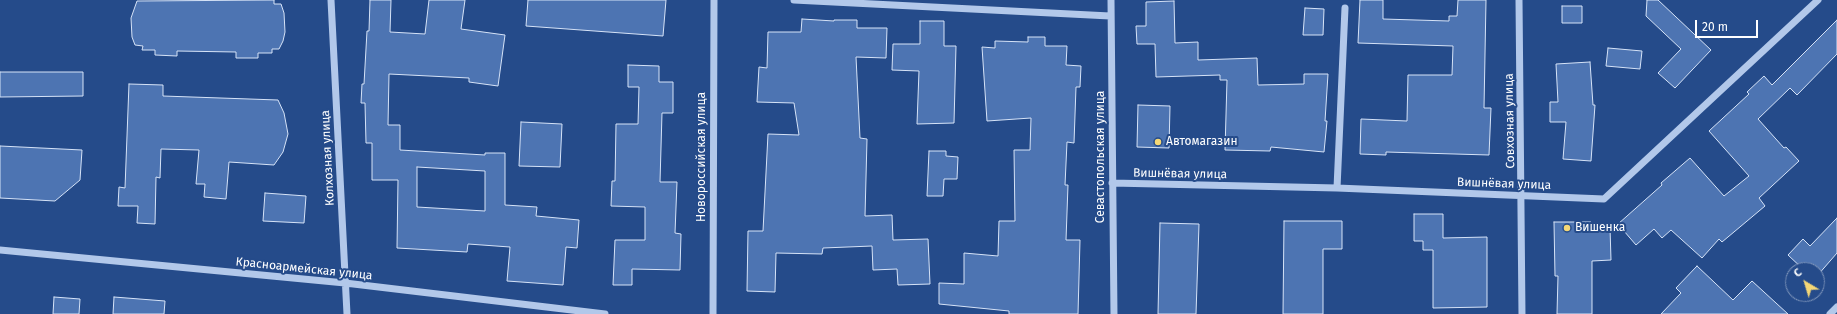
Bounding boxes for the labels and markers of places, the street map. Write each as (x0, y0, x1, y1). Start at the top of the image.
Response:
place label: Автомагазин (1166, 135, 1238, 149)
marker: Автомагазин (1153, 137, 1163, 147)
place label: Вишенка (1575, 221, 1625, 235)
marker: Вишенка (1562, 223, 1572, 233)

